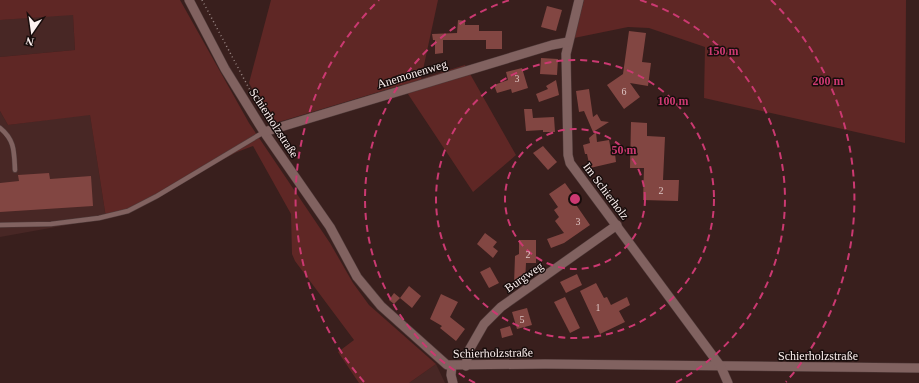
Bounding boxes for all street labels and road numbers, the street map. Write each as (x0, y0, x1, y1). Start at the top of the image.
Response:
street label: Anemonenweg (375, 57, 449, 91)
street label: Schierholzstraße (246, 86, 302, 160)
street label: Im Schierholz (580, 160, 632, 222)
street label: Burgweg (502, 259, 546, 295)
street label: Schierholzstraße (453, 345, 533, 361)
street label: Schierholzstraße (778, 349, 858, 363)

